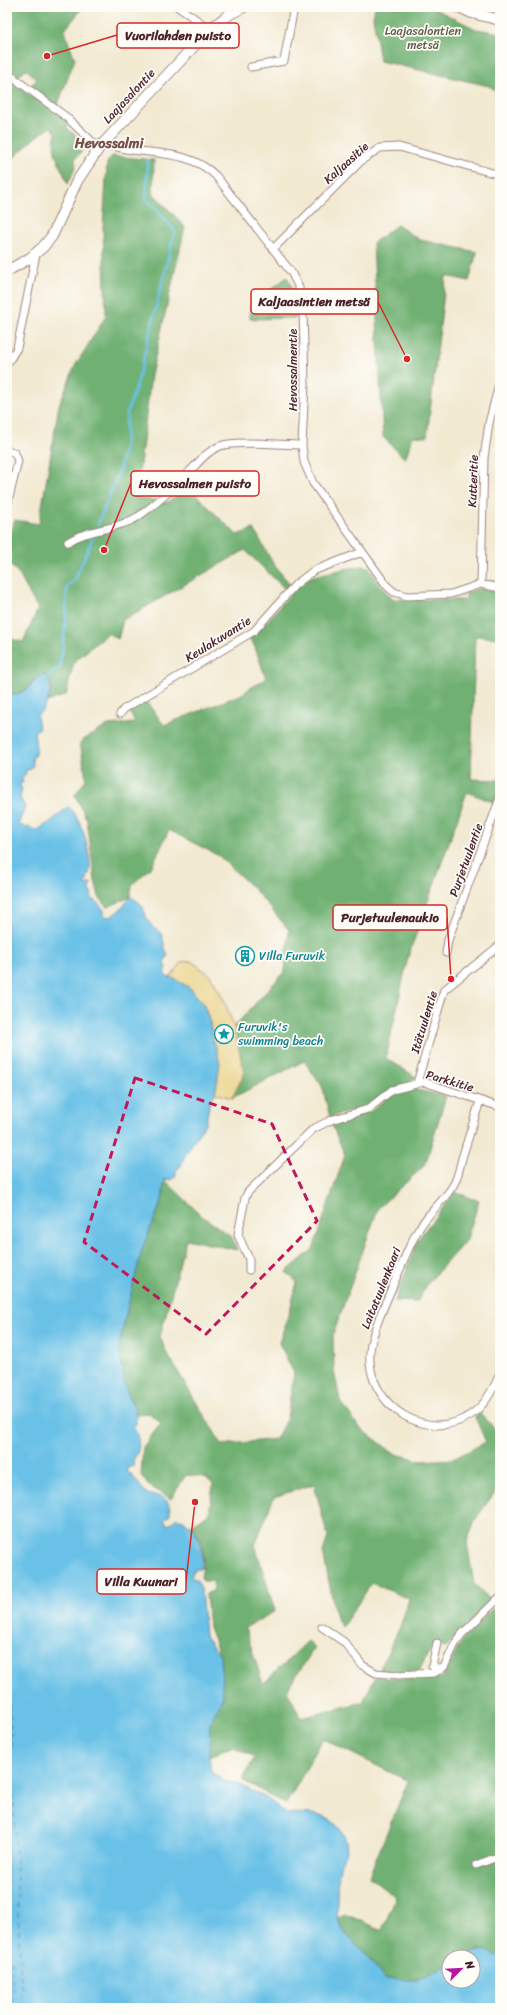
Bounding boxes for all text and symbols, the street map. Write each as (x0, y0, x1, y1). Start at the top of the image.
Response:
park label: Laajasalontien metsä (385, 20, 462, 56)
callout: Vuorilahden puisto (117, 23, 239, 48)
text: Vuorilahden puisto (125, 24, 231, 47)
street label: Laajasalontie (97, 63, 161, 129)
district label: Hevossalmi (74, 131, 144, 156)
street label: Kaljaasitie (318, 136, 374, 190)
callout: Kaljaasintien metsä (251, 289, 378, 314)
text: Kaljaasintien metsä (257, 290, 371, 313)
street label: Hevossalmentie (282, 329, 304, 411)
street label: Kutteritie (461, 454, 485, 508)
callout: Hevossalmen puisto (131, 471, 259, 496)
text: Hevossalmen puisto (138, 472, 252, 495)
street label: Keulakuvantie (180, 610, 256, 668)
street label: Purjetuulentie (443, 820, 489, 900)
callout: Purjetuulenaukio (333, 905, 447, 930)
text: Purjetuulenaukio (341, 906, 440, 929)
building icon: Villa Furuvik (234, 945, 256, 967)
place label: Villa Furuvik (259, 945, 326, 967)
street label: Itätuulentie (404, 988, 444, 1057)
place label: Furuvik's swimming beach (237, 1016, 323, 1052)
place icon: Furuvik's swimming beach (213, 1023, 235, 1045)
street label: Parkkitie (423, 1064, 477, 1098)
street label: Laitatuulenkaari (355, 1243, 408, 1332)
callout: Villa Kuunari (97, 1569, 186, 1594)
text: Villa Kuunari (105, 1570, 179, 1593)
north arrow (441, 1949, 481, 1989)
text: N (459, 1957, 480, 1973)

